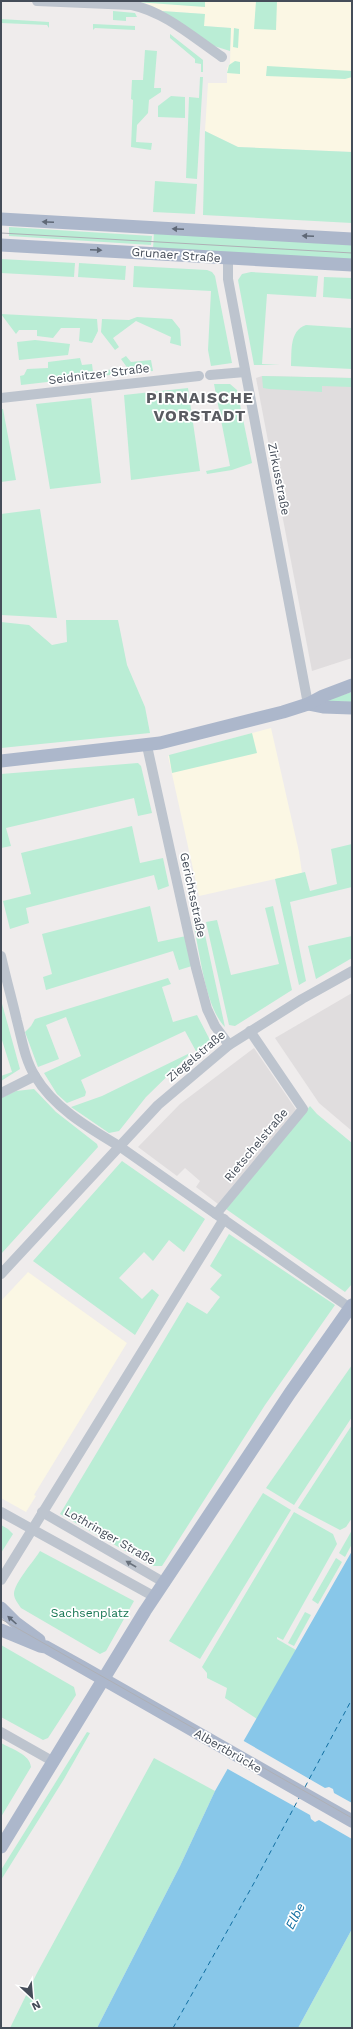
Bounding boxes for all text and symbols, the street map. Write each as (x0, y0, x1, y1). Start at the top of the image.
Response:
one-way arrow (42, 218, 54, 225)
one-way arrow (171, 226, 184, 232)
one-way arrow (301, 233, 314, 239)
street label: Grunaer Straße (131, 245, 221, 265)
one-way arrow (90, 247, 103, 253)
street label: Seidnitzer Straße (48, 361, 150, 387)
district label: PIRNAISCHE VORSTADT (146, 388, 254, 425)
street label: Zirkusstraße (265, 442, 293, 516)
street label: Gerichtsstraße (177, 851, 209, 939)
street label: Ziegelstraße (164, 1027, 228, 1084)
street label: Rietschelstraße (221, 1106, 291, 1184)
street label: Lothringer Straße (62, 1504, 158, 1568)
one-way arrow (125, 1560, 137, 1567)
park label: Sachsenplatz (51, 1606, 129, 1620)
one-way arrow (7, 1615, 17, 1624)
street label: Albertbrücke (192, 1726, 264, 1776)
water label: Elbe (282, 1900, 308, 1932)
north arrow (12, 1977, 52, 2017)
text: N (30, 1998, 43, 2013)

